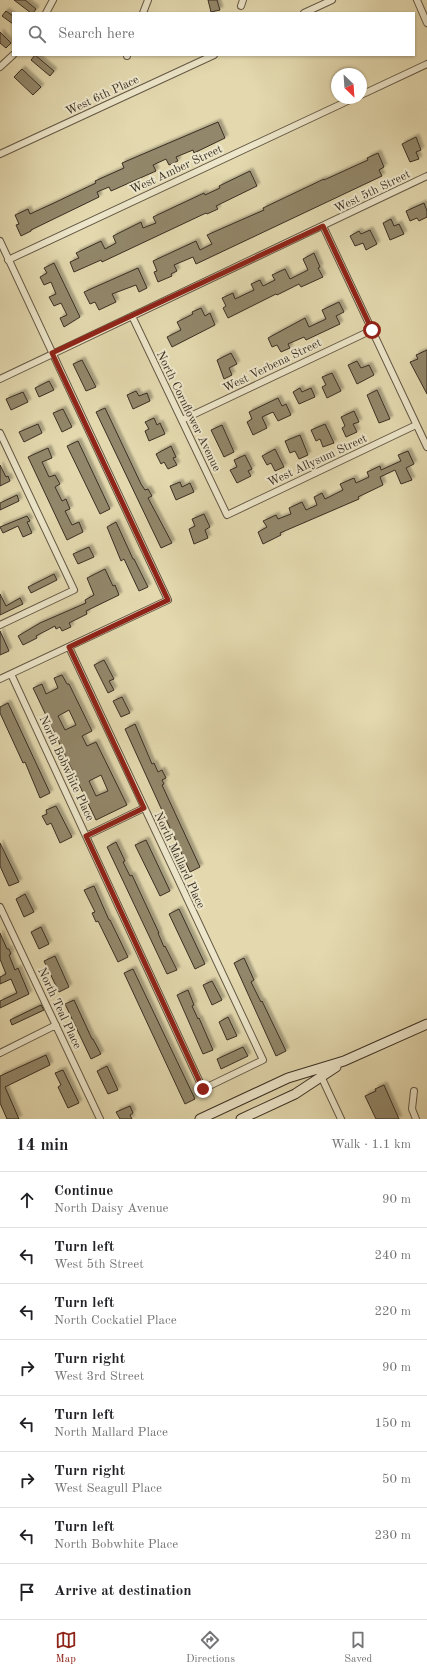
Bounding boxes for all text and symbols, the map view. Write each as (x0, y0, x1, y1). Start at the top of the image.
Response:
search box (12, 12, 415, 56)
icon: search (26, 23, 48, 45)
text: Search here (58, 27, 135, 42)
north arrow (331, 68, 367, 104)
street label: West 6th Place (64, 74, 141, 118)
street label: West Amber Street (128, 143, 224, 197)
street label: West 5th Street (332, 167, 412, 215)
route start (363, 321, 381, 339)
street label: West Verbena Street (221, 337, 323, 395)
street label: North Cornflower Avenue (154, 349, 223, 474)
street label: West Allysum Street (266, 433, 369, 489)
street label: North Bobwhite Place (36, 714, 96, 823)
street label: North Mallard Place (151, 810, 207, 911)
street label: North Teal Place (35, 966, 83, 1051)
route end (194, 1080, 212, 1098)
text: 14 min (16, 1137, 69, 1154)
text: Walk · 1.1 km (331, 1138, 411, 1151)
text: Continue (54, 1184, 113, 1199)
icon: ahead (16, 1189, 38, 1211)
text: 90 m (382, 1193, 411, 1206)
text: North Daisy Avenue (54, 1202, 169, 1215)
text: Turn left (54, 1240, 114, 1255)
icon: left (16, 1245, 38, 1267)
text: 240 m (374, 1249, 411, 1262)
text: West 5th Street (54, 1258, 144, 1271)
text: Turn left (54, 1296, 114, 1311)
icon: left (16, 1301, 38, 1323)
text: 220 m (374, 1305, 411, 1318)
text: North Cockatiel Place (54, 1314, 177, 1327)
text: Turn right (54, 1352, 125, 1367)
icon: right (16, 1357, 38, 1379)
text: 90 m (382, 1361, 411, 1374)
text: West 3rd Street (54, 1370, 144, 1383)
text: Turn left (54, 1408, 114, 1423)
icon: left (16, 1413, 38, 1435)
text: 150 m (374, 1417, 411, 1430)
text: North Mallard Place (54, 1426, 168, 1439)
text: Turn right (54, 1464, 125, 1479)
icon: right (16, 1469, 38, 1491)
text: 50 m (382, 1473, 411, 1486)
text: West Seagull Place (54, 1482, 162, 1495)
text: Turn left (54, 1520, 114, 1535)
icon: left (16, 1525, 38, 1547)
text: 230 m (374, 1529, 411, 1542)
text: North Bobwhite Place (54, 1538, 178, 1551)
icon: arrive (16, 1581, 38, 1603)
text: Arrive at destination (54, 1584, 192, 1599)
tab: Map (55, 1629, 77, 1667)
tab: Directions (186, 1629, 235, 1667)
tab: Saved (344, 1629, 372, 1667)

